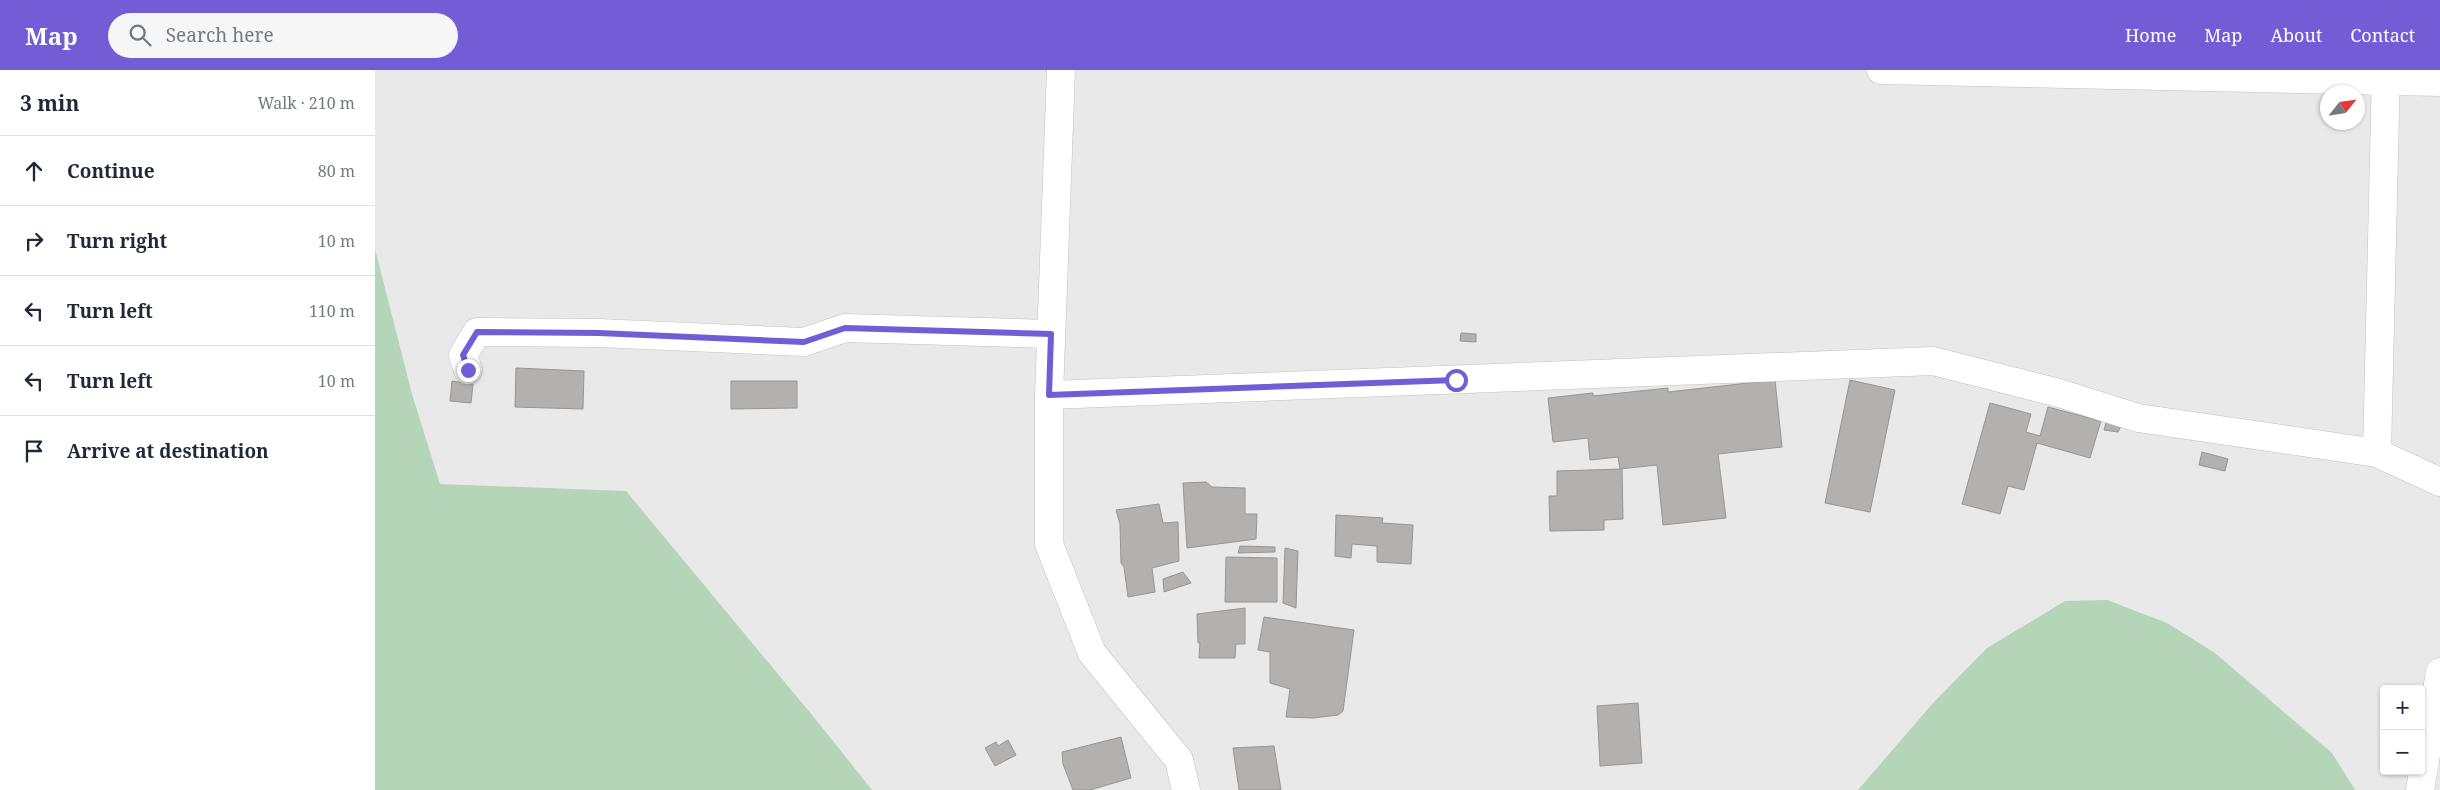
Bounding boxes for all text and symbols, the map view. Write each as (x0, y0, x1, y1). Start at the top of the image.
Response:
search box (108, 13, 458, 58)
text: Map (25, 19, 78, 52)
icon: search (126, 21, 154, 49)
text: Search here (166, 22, 274, 48)
text: Home (2125, 23, 2176, 47)
text: Map (2204, 23, 2242, 47)
text: About (2270, 23, 2322, 47)
text: Contact (2350, 23, 2415, 47)
north arrow (2320, 85, 2365, 130)
text: 3 min (20, 89, 79, 117)
text: Walk · 210 m (258, 92, 355, 114)
icon: ahead (20, 157, 48, 185)
text: Continue (67, 158, 155, 184)
text: 80 m (318, 160, 355, 182)
icon: right (20, 227, 48, 255)
text: Turn right (67, 228, 167, 254)
text: 10 m (318, 230, 355, 252)
icon: left (20, 297, 48, 325)
text: Turn left (67, 298, 153, 324)
text: 110 m (309, 300, 355, 322)
route end (457, 359, 480, 382)
icon: left (20, 367, 48, 395)
text: Turn left (67, 368, 153, 394)
route start (1445, 369, 1468, 392)
text: 10 m (318, 370, 355, 392)
icon: arrive (20, 437, 48, 465)
text: Arrive at destination (67, 438, 269, 464)
map controls (2380, 685, 2425, 775)
button: + (2380, 685, 2425, 730)
button: − (2380, 730, 2425, 775)

